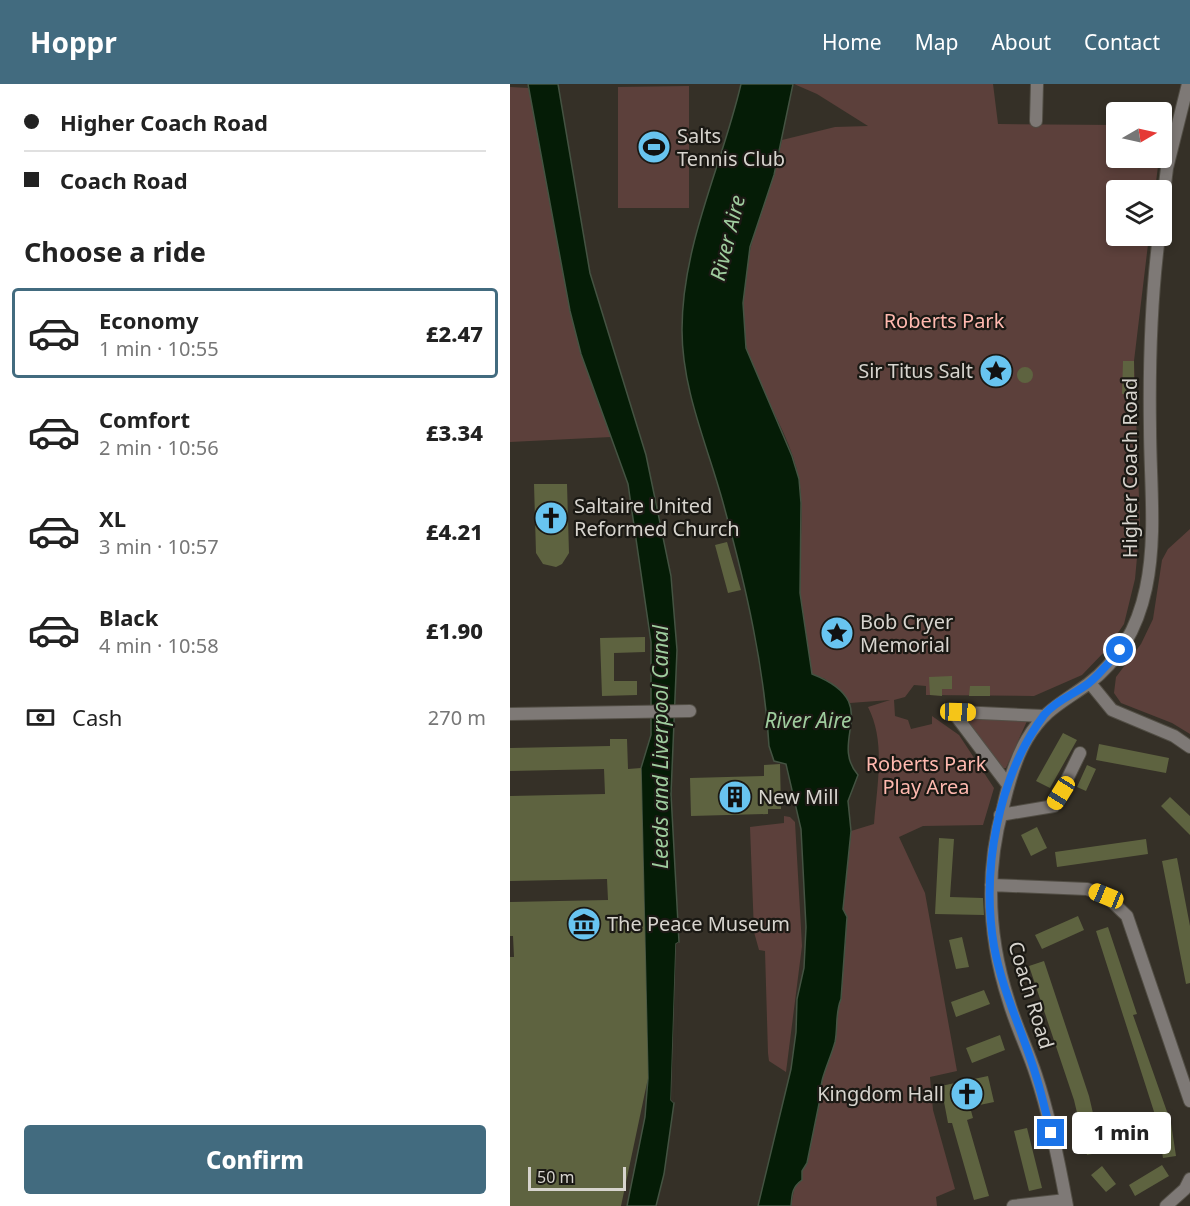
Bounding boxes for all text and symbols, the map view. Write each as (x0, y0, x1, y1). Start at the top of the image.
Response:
text: Hoppr (30, 23, 117, 61)
text: Home (822, 28, 882, 56)
text: Map (915, 28, 958, 56)
text: About (991, 28, 1051, 56)
text: Contact (1084, 28, 1160, 56)
north arrow (1106, 102, 1172, 168)
map controls (1106, 102, 1172, 246)
text: Higher Coach Road (60, 107, 268, 137)
place label: Salts Tennis Club (677, 122, 785, 172)
sports icon: Salts Tennis Club (636, 129, 672, 165)
text: Coach Road (60, 165, 188, 195)
button: layers (1106, 180, 1172, 246)
water label: River Aire (703, 192, 751, 283)
text: Choose a ride (24, 233, 206, 270)
text: Economy (99, 305, 198, 335)
icon: car (27, 306, 81, 360)
park label: Roberts Park (884, 307, 1005, 334)
text: £2.47 (426, 318, 483, 348)
text: 1 min · 10:55 (99, 335, 219, 362)
place icon: Sir Titus Salt (978, 353, 1014, 389)
place label: Sir Titus Salt (858, 357, 973, 384)
street label: Higher Coach Road (1116, 378, 1143, 558)
text: Comfort (99, 404, 190, 434)
icon: car (27, 405, 81, 459)
text: £3.34 (426, 417, 483, 447)
text: 2 min · 10:56 (99, 434, 219, 461)
place label: Saltaire United Reformed Church (574, 492, 740, 542)
church icon: Saltaire United Reformed Church (533, 500, 569, 536)
text: XL (99, 503, 126, 533)
icon: car (27, 504, 81, 558)
text: £4.21 (426, 516, 483, 546)
text: 3 min · 10:57 (99, 533, 219, 560)
text: Black (99, 602, 158, 632)
icon: car (27, 603, 81, 657)
place label: Bob Cryer Memorial (860, 608, 953, 658)
text: £1.90 (426, 615, 483, 645)
place icon: Bob Cryer Memorial (819, 615, 855, 651)
water label: Leeds and Liverpool Canal (646, 624, 674, 869)
text: 4 min · 10:58 (99, 632, 219, 659)
route start (1106, 636, 1133, 663)
icon: cash (24, 701, 57, 734)
text: Cash (72, 702, 122, 732)
car (940, 702, 976, 722)
text: 270 m (428, 704, 486, 731)
water label: River Aire (764, 706, 852, 734)
park label: Roberts Park Play Area (866, 750, 987, 800)
car (1044, 773, 1078, 813)
building icon: New Mill (717, 779, 753, 815)
place label: New Mill (758, 783, 839, 810)
car (1086, 881, 1126, 911)
museum icon: The Peace Museum (566, 906, 602, 942)
place label: The Peace Museum (607, 910, 790, 937)
street label: Coach Road (1002, 938, 1061, 1052)
church icon: Kingdom Hall (949, 1076, 985, 1112)
place label: Kingdom Hall (817, 1080, 944, 1107)
callout: 1 min (1072, 1112, 1171, 1154)
route end (1037, 1119, 1064, 1146)
text: 1 min (1094, 1119, 1149, 1146)
button: Confirm (24, 1125, 486, 1194)
scale bar (528, 1164, 626, 1192)
text: 50 m (537, 1166, 574, 1188)

